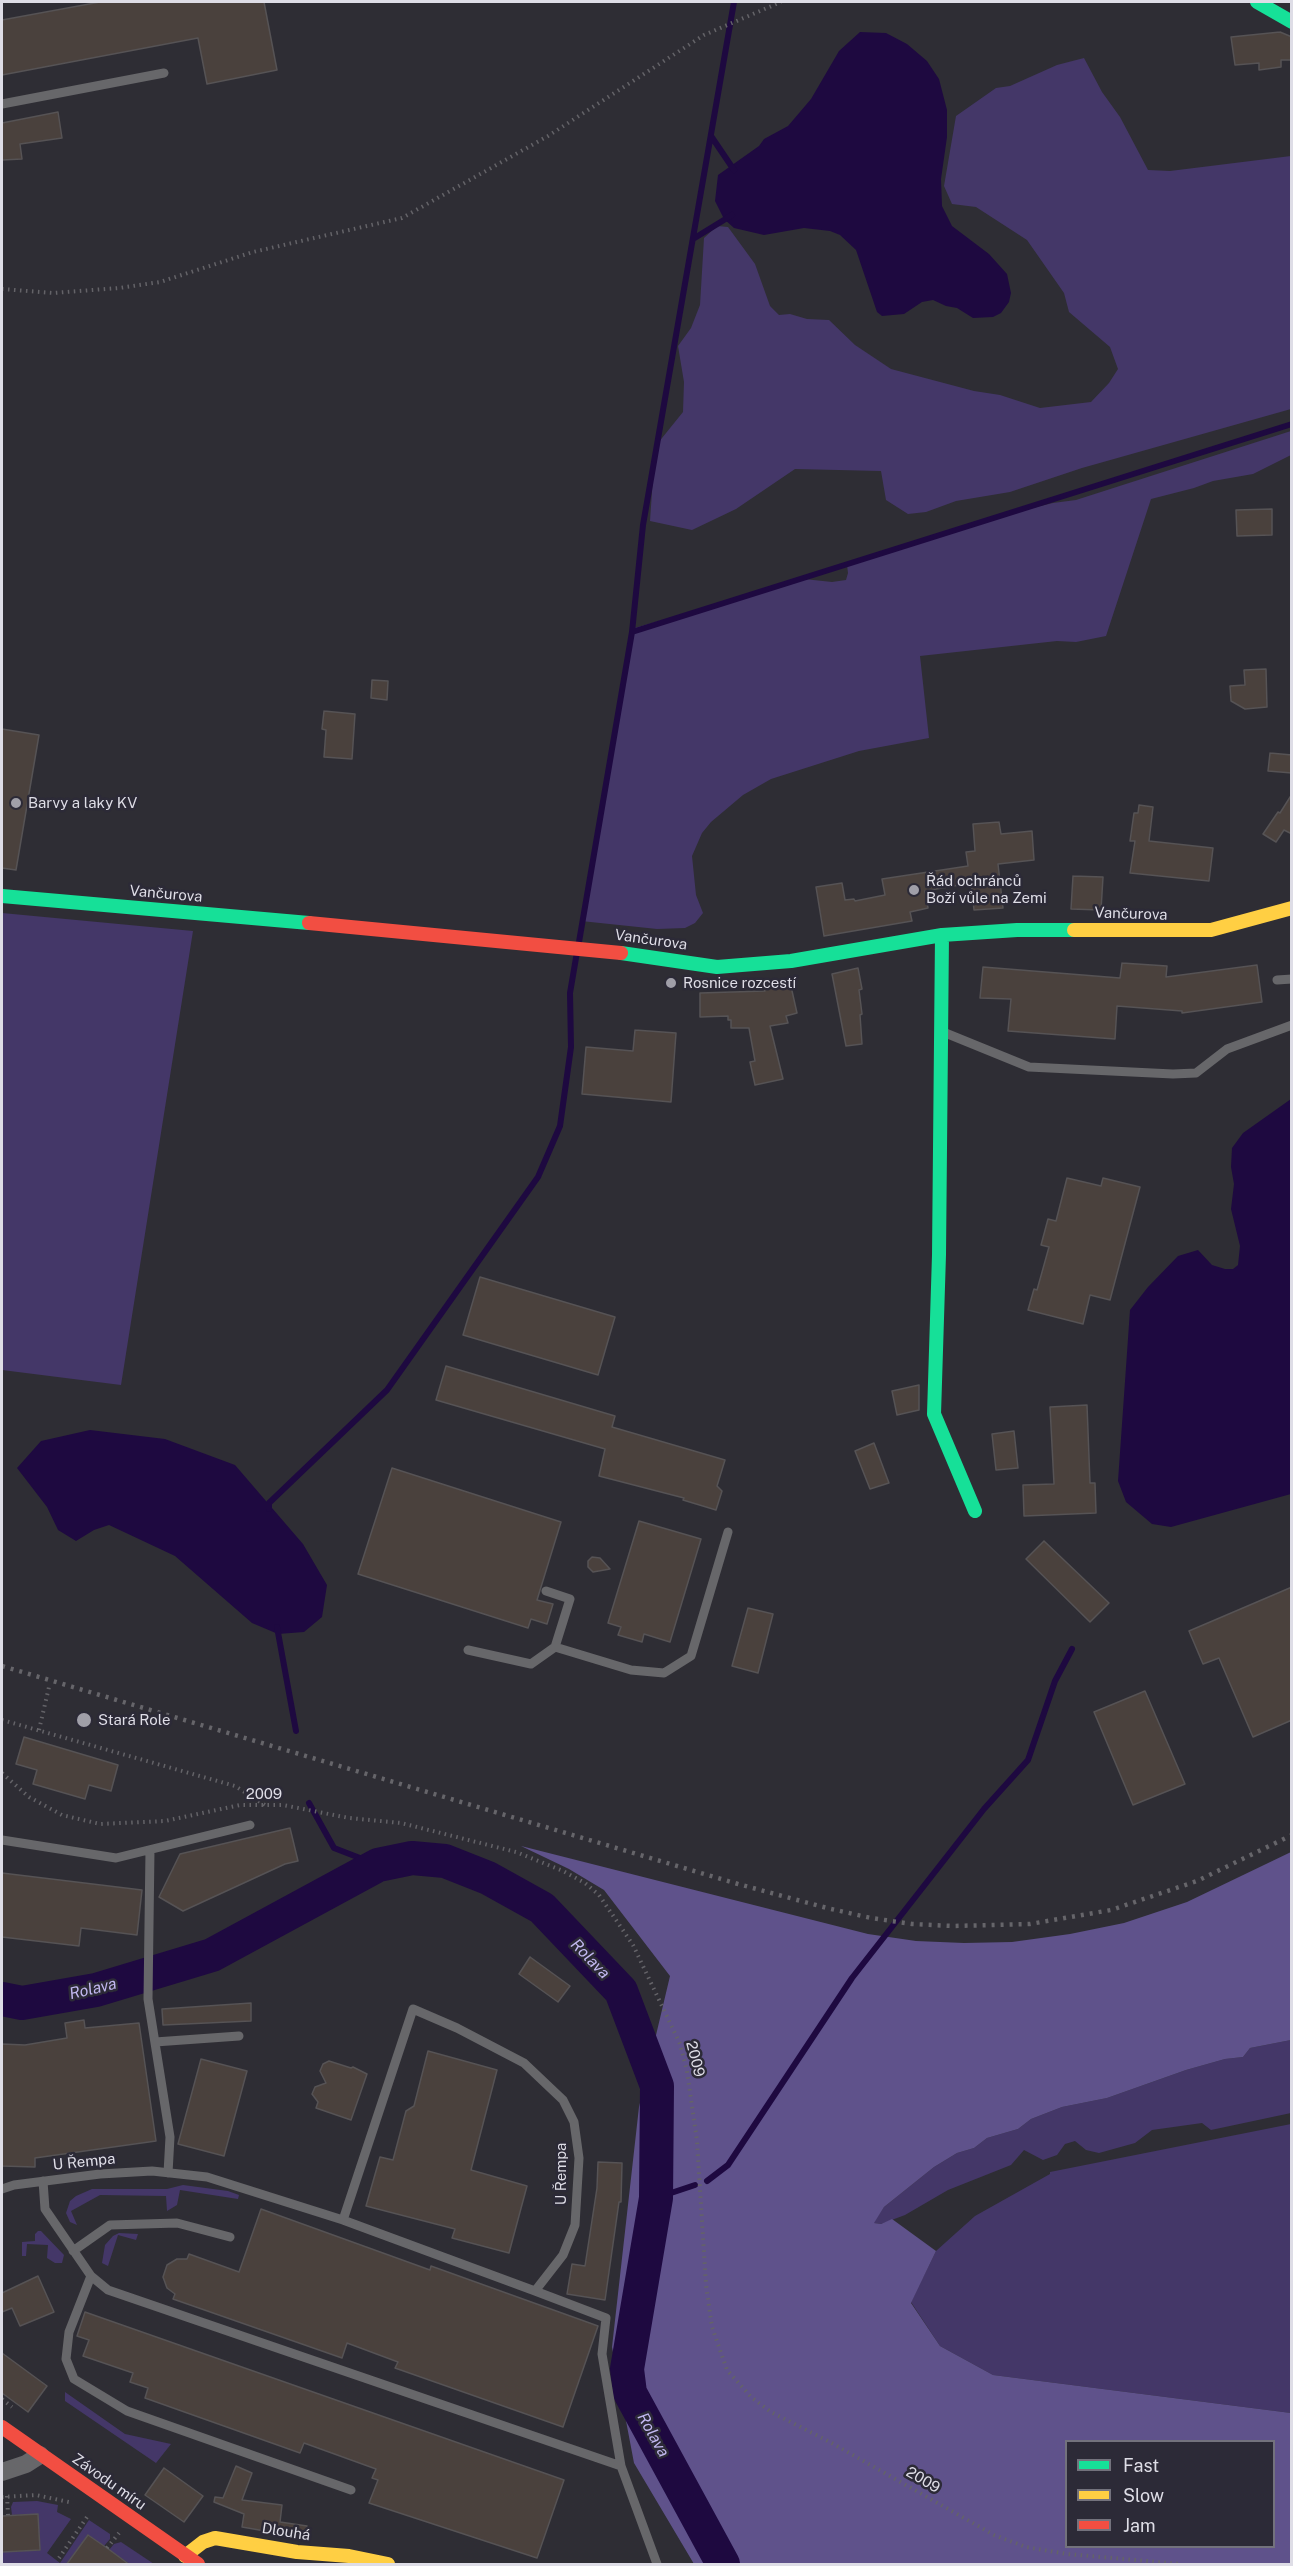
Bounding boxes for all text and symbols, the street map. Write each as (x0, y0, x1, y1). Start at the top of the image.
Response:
place label: Barvy a laky KV (28, 794, 137, 812)
marker: Barvy a laky KV (9, 796, 23, 810)
place label: Řád ochránců Boží vůle na Zemi (926, 872, 1047, 907)
street label: Vančurova (129, 882, 203, 906)
marker: Řád ochránců Boží vůle na Zemi (907, 883, 921, 897)
street label: Vančurova (1094, 904, 1168, 924)
street label: Vančurova (614, 926, 688, 954)
place label: Rosnice rozcestí (683, 974, 796, 992)
marker: Rosnice rozcestí (664, 976, 678, 990)
marker: Stará Role (75, 1711, 93, 1729)
place label: Stará Role (98, 1711, 170, 1729)
street label: 2009 (246, 1785, 282, 1803)
water label: Rolava (566, 1935, 614, 1983)
water label: Rolava (68, 1974, 118, 2004)
street label: 2009 (682, 2039, 708, 2079)
street label: U Řempa (552, 2143, 570, 2205)
street label: U Řempa (52, 2150, 116, 2174)
water label: Rolava (633, 2409, 673, 2461)
legend (1065, 2440, 1275, 2548)
street label: Závodu míru (69, 2450, 149, 2514)
text: Fast (1123, 2455, 1159, 2476)
street label: 2009 (903, 2463, 943, 2497)
text: Slow (1123, 2485, 1164, 2506)
text: Jam (1123, 2515, 1156, 2536)
street label: Dlouhá (261, 2519, 311, 2545)

